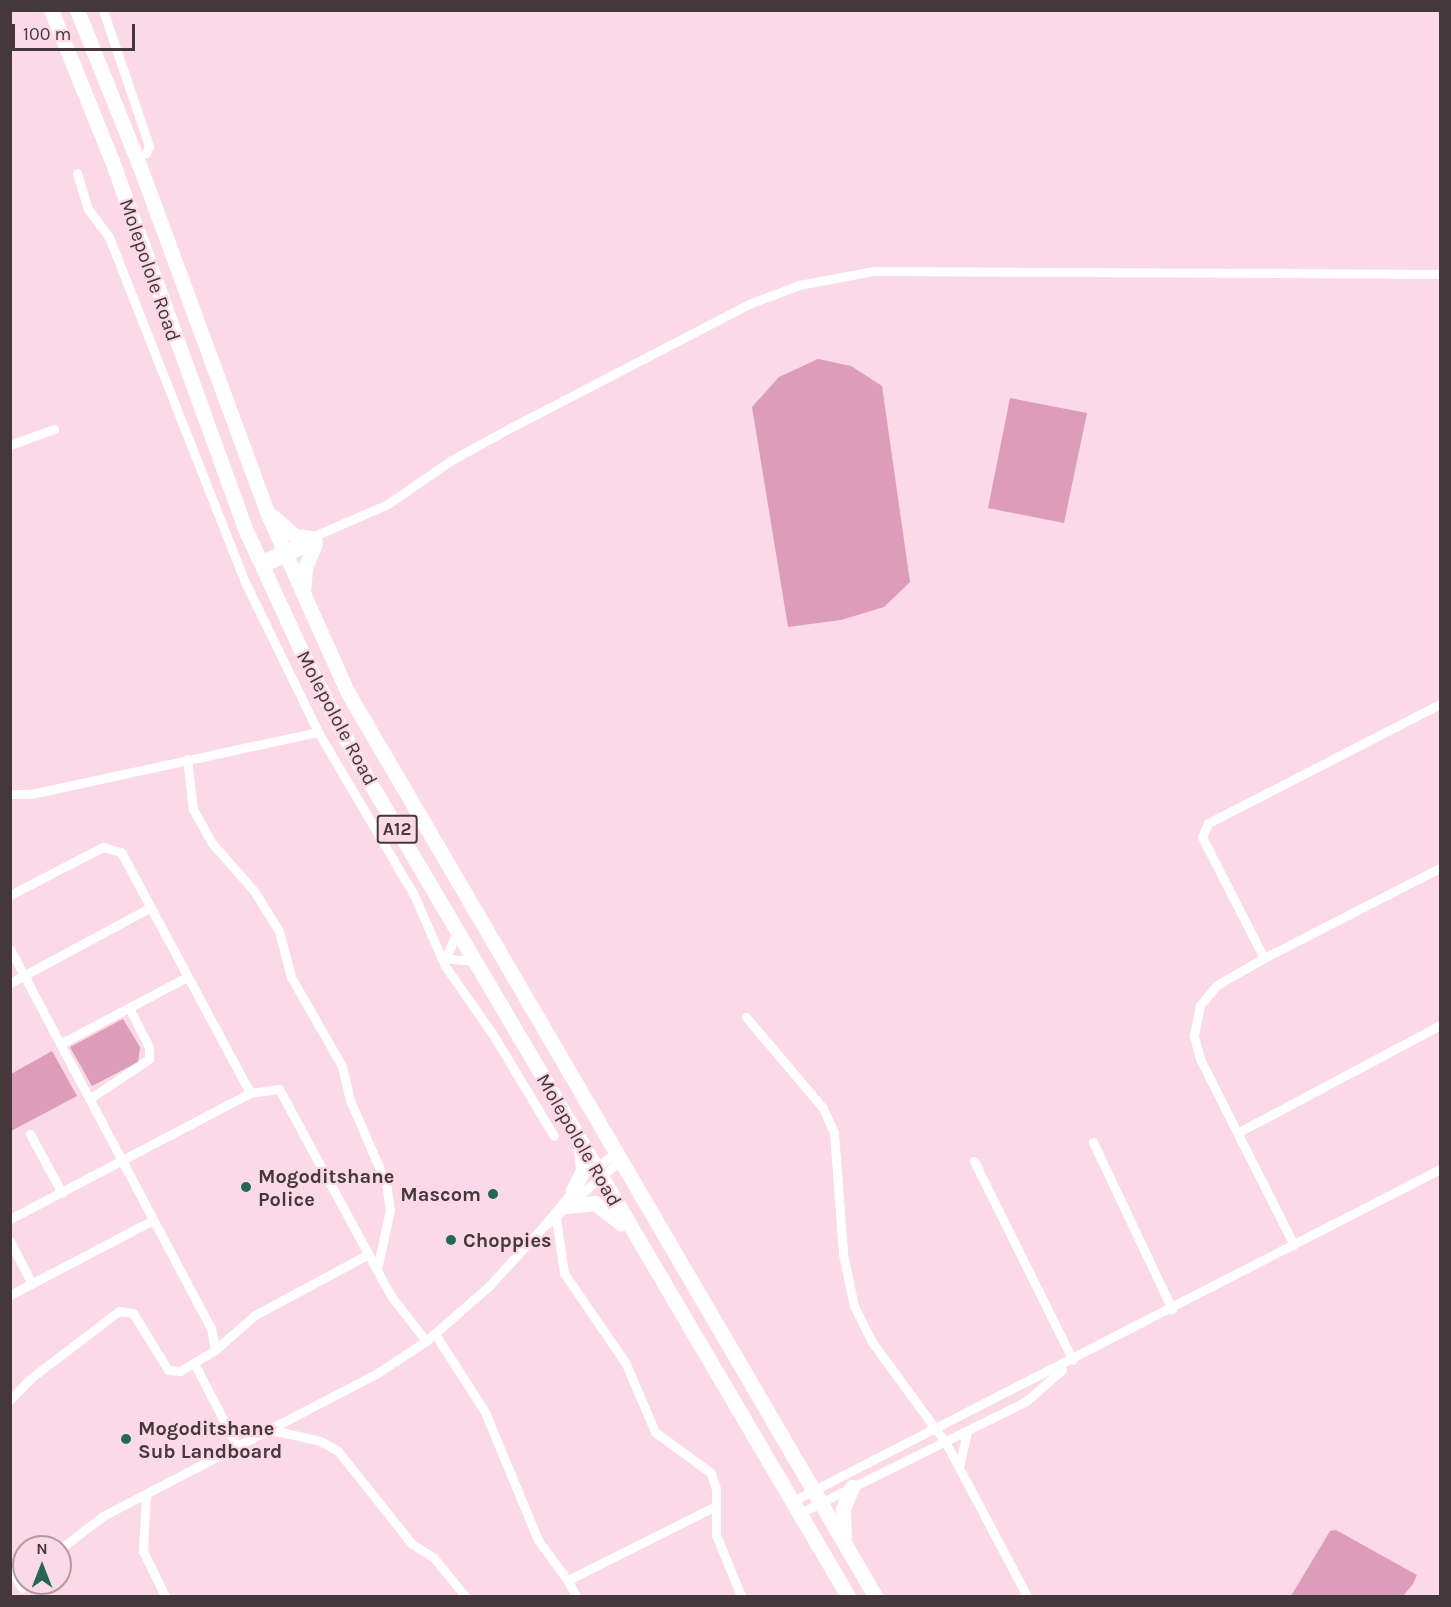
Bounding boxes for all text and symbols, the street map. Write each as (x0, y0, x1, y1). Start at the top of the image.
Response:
scale bar (15, 12, 138, 50)
text: 100 m (23, 23, 71, 45)
street label: Molepolole Road (114, 195, 186, 345)
street label: Molepolole Road (291, 646, 383, 790)
road number: A12 (376, 814, 418, 844)
street label: Molepolole Road (531, 1069, 627, 1211)
place label: Mogoditshane Police (258, 1164, 394, 1211)
marker: Mogoditshane Police (239, 1180, 253, 1194)
place label: Mascom (400, 1182, 481, 1206)
marker: Mascom (486, 1187, 500, 1201)
place label: Choppies (463, 1228, 552, 1252)
marker: Choppies (444, 1233, 458, 1247)
place label: Mogoditshane Sub Landboard (138, 1416, 282, 1463)
marker: Mogoditshane Sub Landboard (119, 1432, 133, 1446)
north arrow (12, 1535, 72, 1595)
text: N (36, 1539, 48, 1558)

